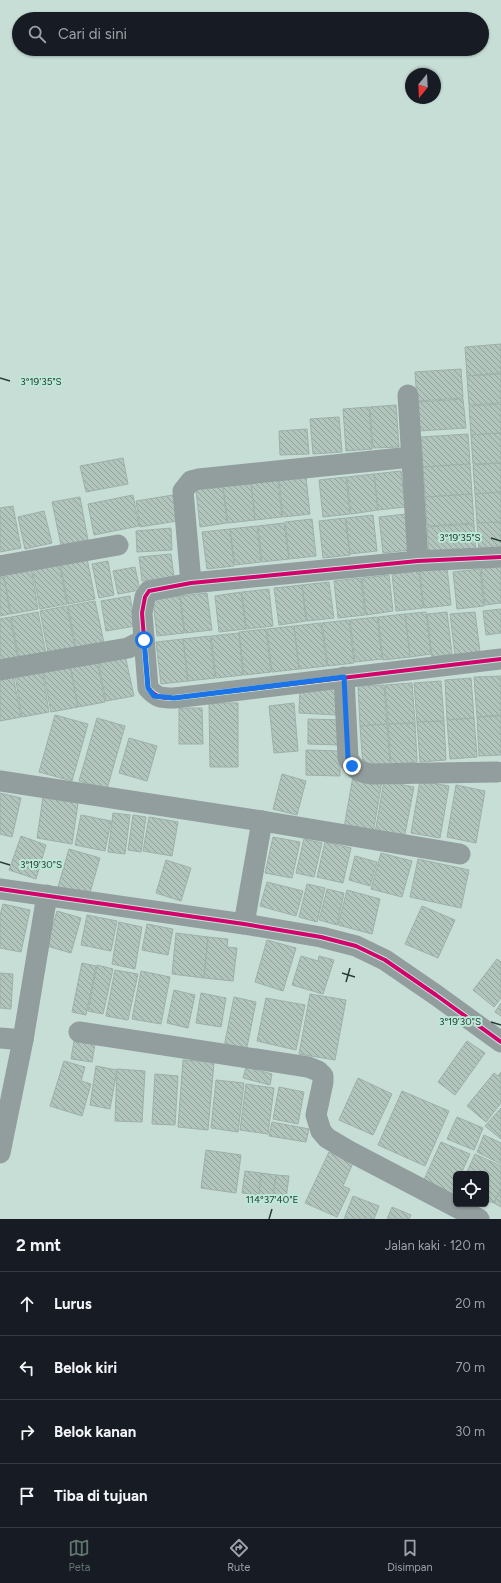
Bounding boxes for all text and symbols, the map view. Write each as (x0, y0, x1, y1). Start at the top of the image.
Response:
search box (12, 12, 489, 56)
icon: search (26, 23, 48, 45)
text: Cari di sini (58, 25, 127, 43)
north arrow (405, 68, 441, 104)
text: 3°19'35"S (20, 375, 62, 388)
text: 3°19'35"S (439, 531, 481, 544)
route start (135, 631, 153, 649)
route end (343, 757, 361, 775)
text: 3°19'30"S (20, 858, 62, 871)
text: 3°19'30"S (439, 1015, 481, 1028)
map controls (453, 1171, 489, 1207)
button: locate (453, 1171, 489, 1207)
text: 114°37'40"E (246, 1193, 298, 1206)
text: 2 mnt (16, 1235, 61, 1255)
text: Jalan kaki · 120 m (385, 1238, 485, 1253)
icon: ahead (16, 1293, 38, 1315)
text: Lurus (54, 1295, 92, 1313)
text: 20 m (455, 1296, 485, 1311)
icon: left (16, 1357, 38, 1379)
text: Belok kiri (54, 1359, 117, 1377)
text: 70 m (455, 1360, 485, 1375)
icon: right (16, 1421, 38, 1443)
text: Belok kanan (54, 1423, 136, 1441)
text: 30 m (455, 1424, 485, 1439)
icon: arrive (16, 1485, 38, 1507)
text: Tiba di tujuan (54, 1487, 148, 1505)
tab: Peta (68, 1537, 90, 1574)
tab: Rute (227, 1537, 250, 1574)
tab: Disimpan (387, 1537, 433, 1574)

